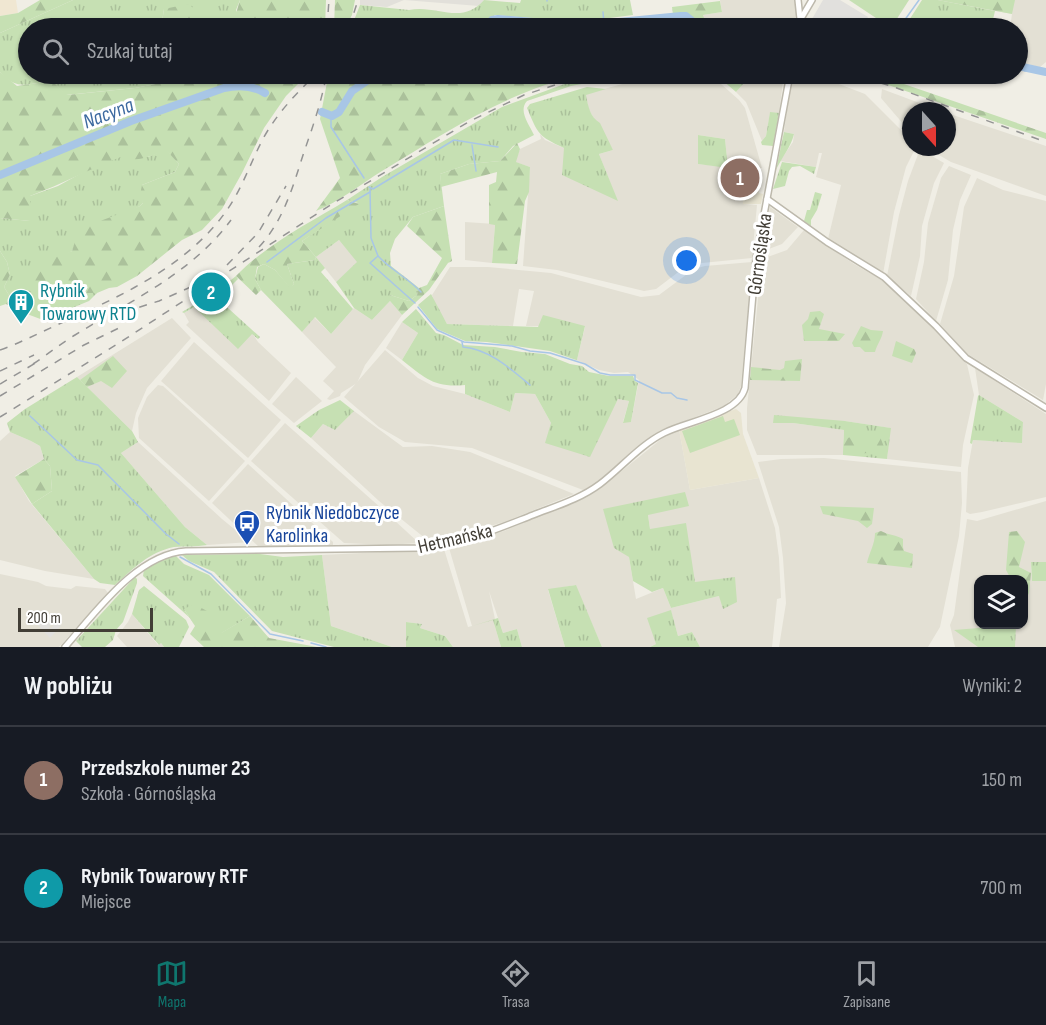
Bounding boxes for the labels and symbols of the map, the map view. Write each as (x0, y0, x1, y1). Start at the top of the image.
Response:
water label: Nacyna (79, 92, 137, 134)
north arrow (902, 102, 956, 156)
pin: 1 (720, 156, 760, 201)
street label: Górnośląska (742, 212, 778, 296)
your location (672, 246, 701, 275)
pin: 2 (192, 270, 230, 314)
place label: Rybnik Towarowy RTD (40, 279, 136, 326)
building icon: Rybnik Towarowy RTD (6, 287, 36, 325)
place label: Rybnik Niedobczyce Karolinka (266, 501, 400, 548)
bus stop icon: Rybnik Niedobczyce Karolinka (232, 508, 262, 546)
street label: Hetmańska (416, 519, 495, 559)
scale bar (18, 605, 153, 632)

